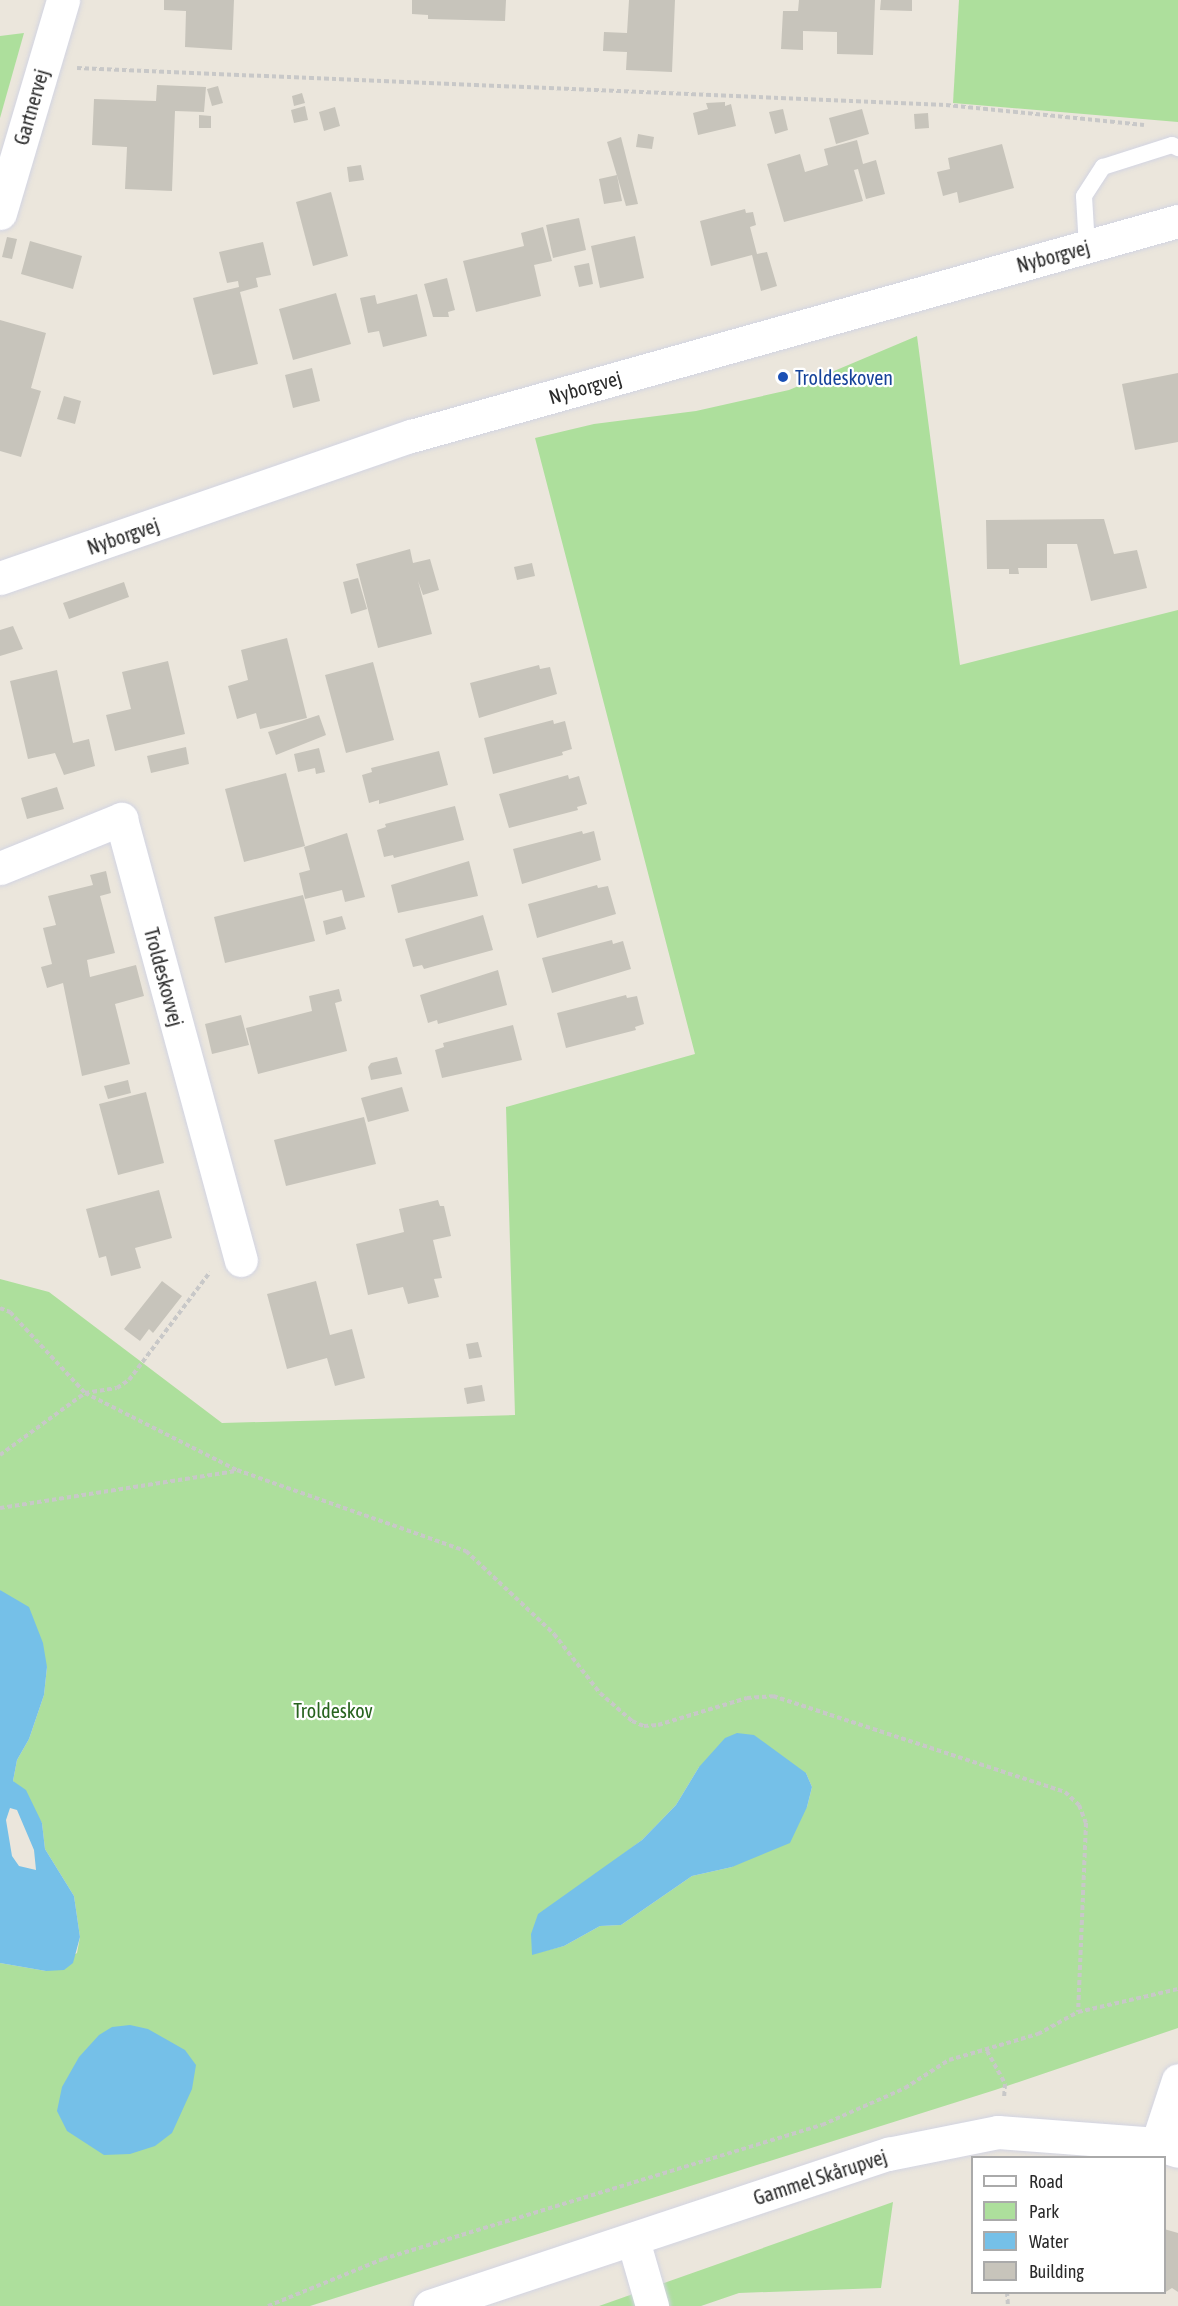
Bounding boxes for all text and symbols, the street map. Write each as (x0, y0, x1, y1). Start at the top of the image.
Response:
street label: Gartnervej (9, 66, 53, 148)
street label: Nyborgvej (1014, 235, 1092, 277)
street label: Nyborgvej (546, 365, 624, 409)
place label: Troldeskoven (795, 365, 893, 389)
marker: Troldeskoven (776, 370, 790, 384)
street label: Nyborgvej (84, 513, 162, 559)
street label: Troldeskovvej (139, 925, 189, 1029)
park label: Troldeskov (293, 1698, 373, 1722)
street label: Gammel Skårupvej (750, 2144, 890, 2210)
legend (971, 2156, 1166, 2294)
text: Road (1029, 2171, 1063, 2192)
text: Park (1029, 2201, 1059, 2222)
text: Water (1029, 2231, 1068, 2252)
text: Building (1029, 2261, 1084, 2282)

